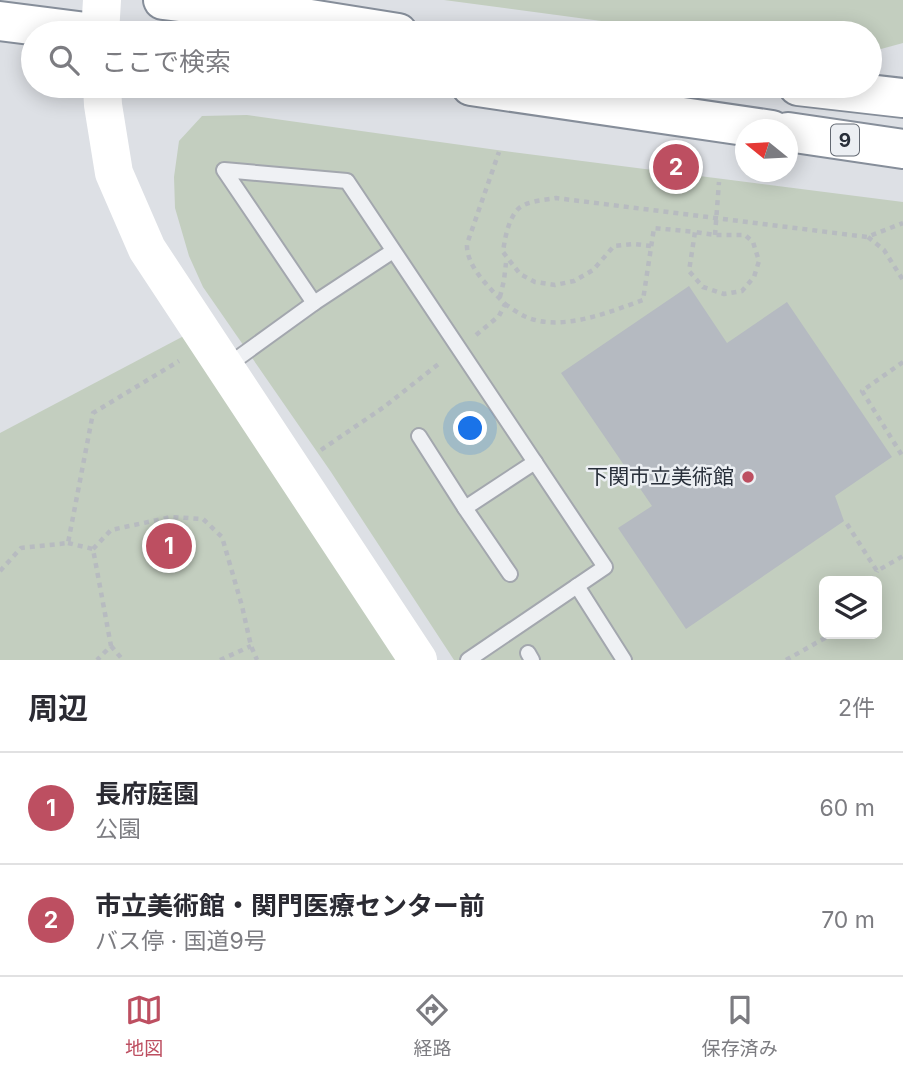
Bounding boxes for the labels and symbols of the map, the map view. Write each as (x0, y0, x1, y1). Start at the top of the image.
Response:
north arrow (735, 119, 798, 182)
road number: 9 (831, 124, 859, 156)
pin: 2 (653, 141, 699, 193)
your location (453, 411, 487, 445)
place label: 下関市立美術館 (587, 464, 734, 489)
marker: 下関市立美術館 (740, 469, 756, 485)
pin: 1 (146, 520, 192, 572)

